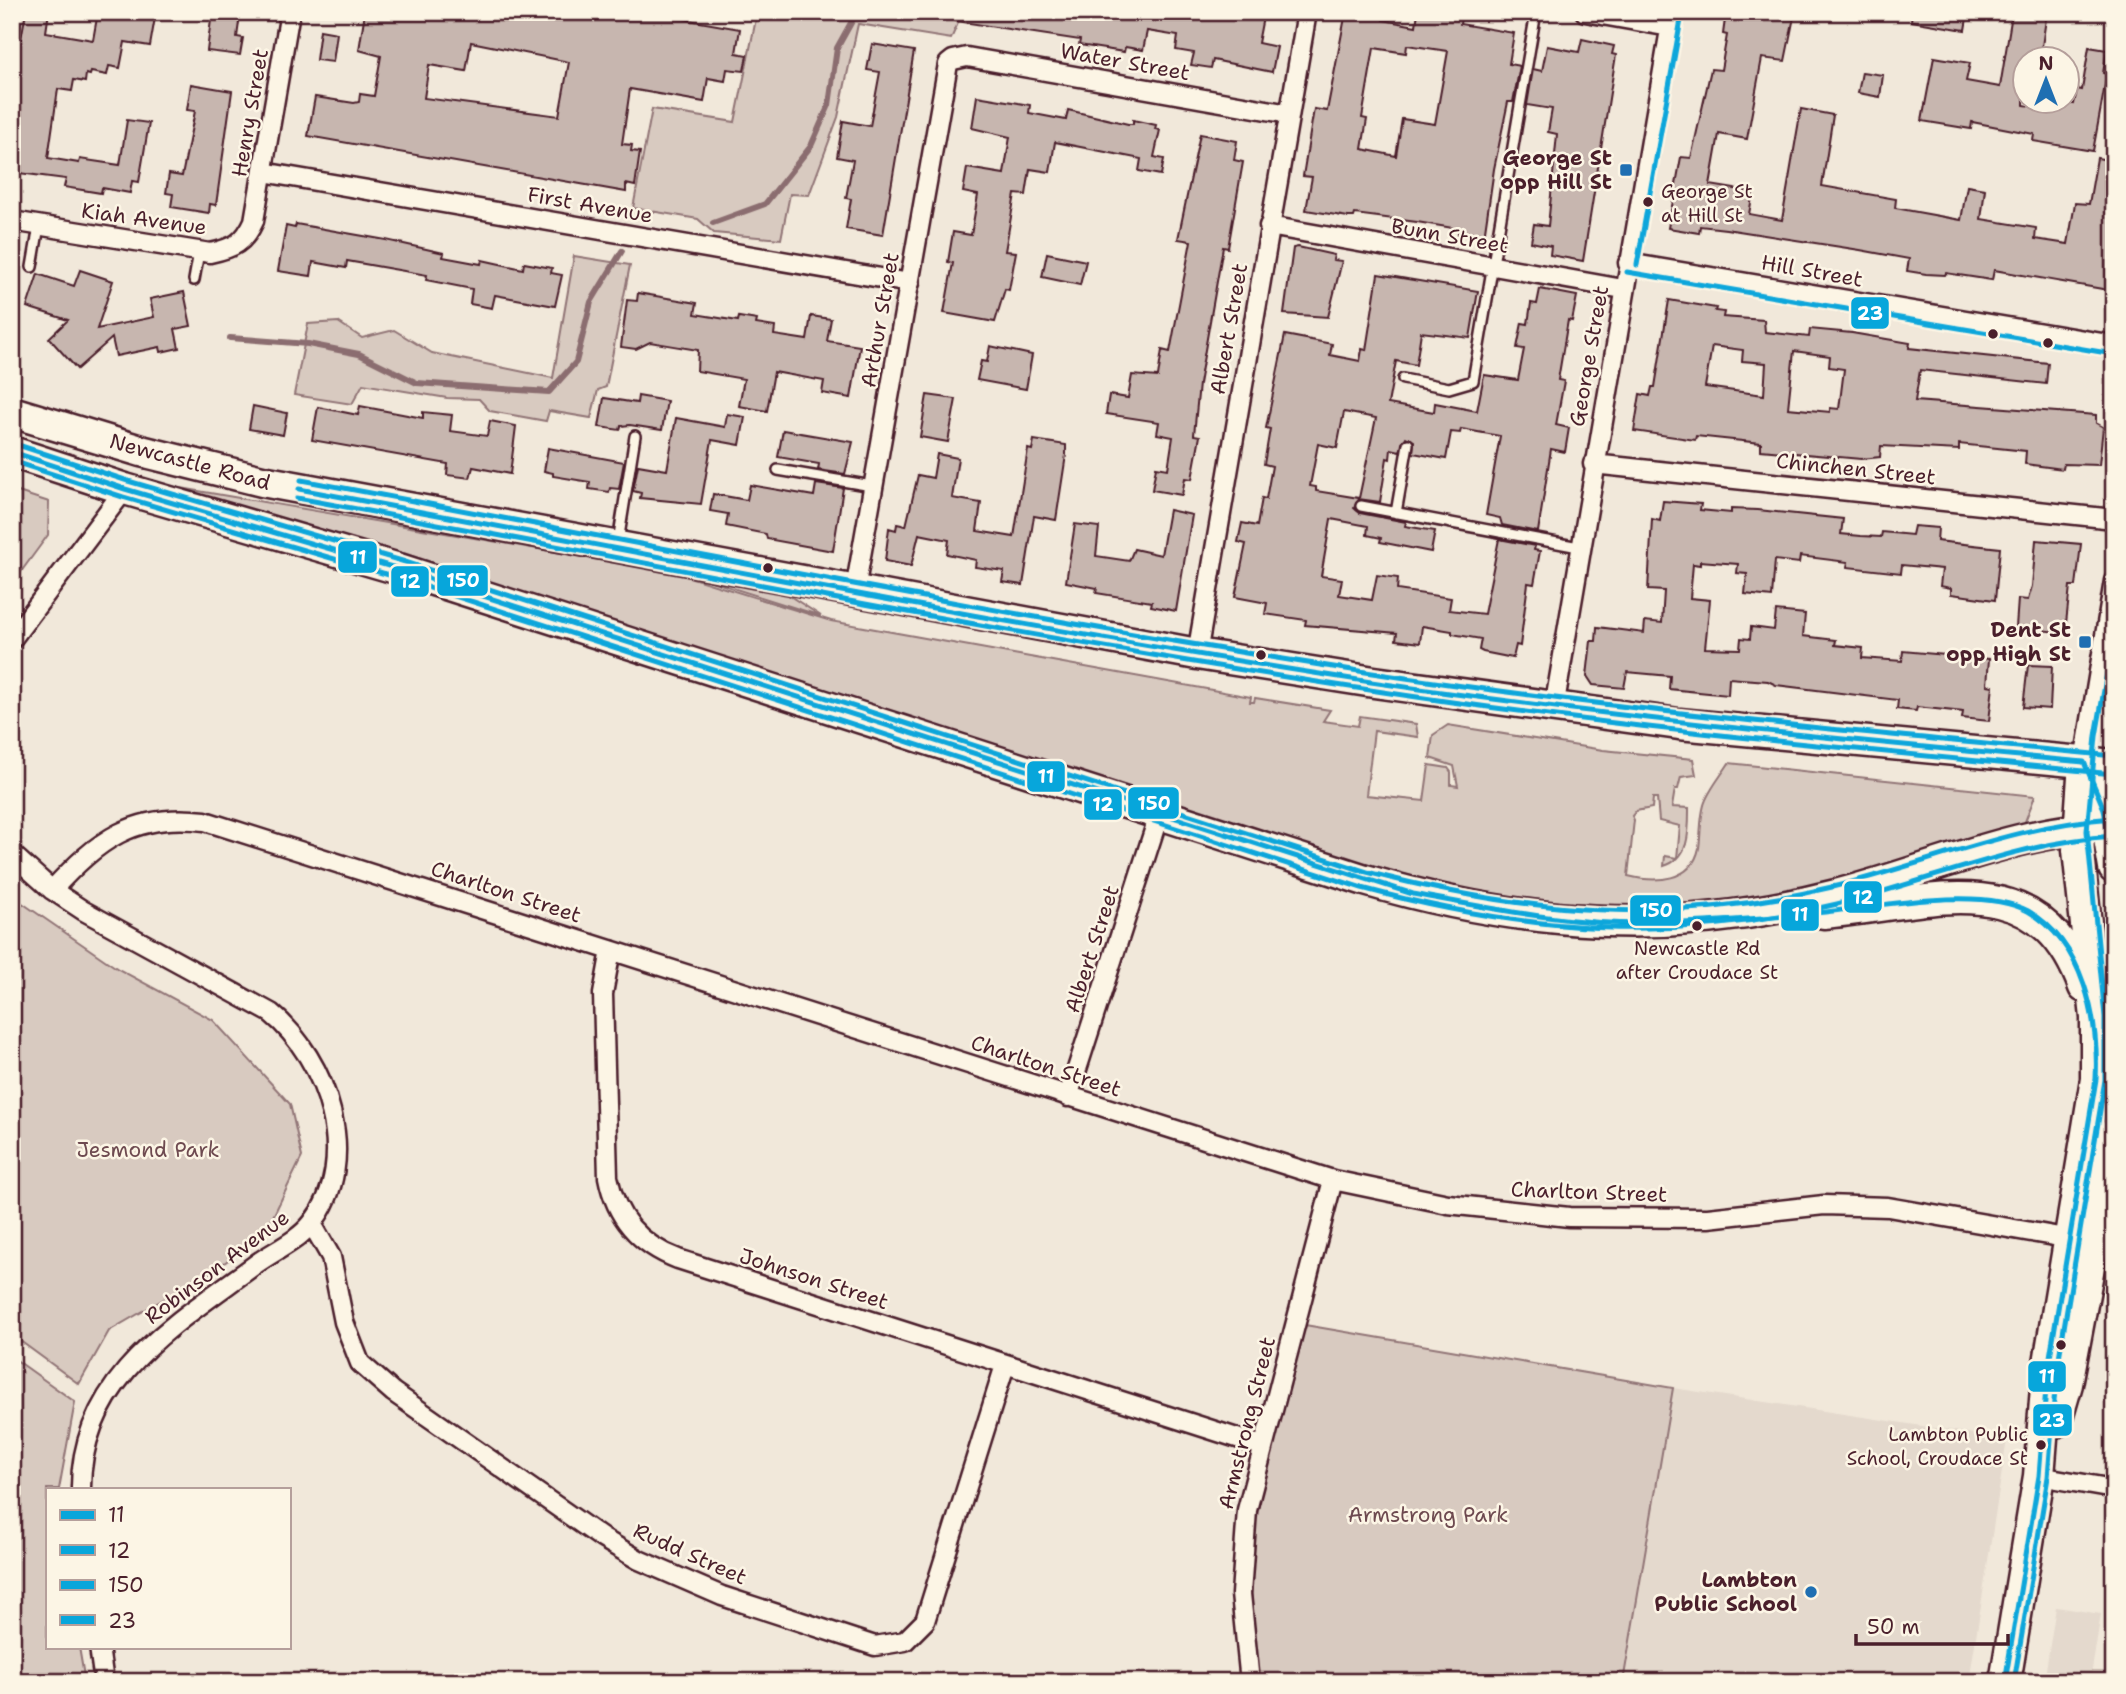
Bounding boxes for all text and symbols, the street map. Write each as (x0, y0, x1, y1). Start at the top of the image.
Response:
street label: Water Street (1058, 37, 1192, 87)
north arrow (2010, 46, 2080, 116)
street label: Henry Street (225, 47, 275, 179)
text: N (2038, 51, 2054, 76)
place label: George St opp Hill St (1500, 144, 1612, 196)
marker: George St opp Hill St (1618, 162, 1634, 178)
place label: George St at Hill St (1661, 179, 1753, 228)
street label: First Avenue (525, 180, 655, 230)
marker: George St at Hill St (1641, 195, 1655, 209)
street label: Kiah Avenue (80, 196, 208, 242)
street label: Bunn Street (1389, 212, 1511, 260)
street label: Hill Street (1759, 248, 1865, 294)
street label: Arthur Street (854, 250, 906, 390)
street label: Albert Street (1204, 261, 1254, 397)
street label: George Street (1563, 283, 1615, 429)
line badge: 23 (1850, 296, 1890, 330)
text: 23 (1857, 301, 1883, 326)
unlabelled marker (1986, 327, 2000, 341)
unlabelled marker (2041, 336, 2055, 350)
street label: Newcastle Road (106, 427, 274, 497)
street label: Chinchen Street (1775, 447, 1937, 491)
line badge: 11 (337, 540, 378, 574)
text: 11 (350, 545, 366, 570)
unlabelled marker (761, 561, 775, 575)
line badge: 150 (436, 564, 489, 597)
line badge: 12 (390, 565, 430, 598)
text: 150 (446, 568, 480, 593)
text: 12 (399, 569, 421, 594)
place label: Dent St opp High St (1946, 616, 2071, 668)
marker: Dent St opp High St (2077, 634, 2093, 650)
unlabelled marker (1254, 648, 1268, 662)
line badge: 11 (1026, 760, 1066, 793)
text: 11 (1038, 764, 1054, 789)
line badge: 150 (1127, 786, 1180, 820)
line badge: 12 (1083, 788, 1123, 821)
text: 150 (1137, 791, 1171, 816)
text: 12 (1092, 792, 1114, 817)
street label: Charlton Street (427, 854, 585, 930)
line badge: 12 (1843, 880, 1883, 914)
street label: Albert Street (1058, 882, 1126, 1016)
text: 12 (1852, 885, 1874, 910)
line badge: 150 (1629, 894, 1682, 927)
text: 150 (1639, 898, 1673, 923)
line badge: 11 (1780, 898, 1820, 932)
text: 11 (1792, 902, 1808, 927)
marker: Newcastle Rd after Croudace St (1690, 919, 1704, 933)
place label: Newcastle Rd after Croudace St (1616, 936, 1778, 985)
street label: Charlton Street (967, 1028, 1125, 1104)
park label: Jesmond Park (76, 1136, 220, 1164)
street label: Charlton Street (1510, 1175, 1668, 1209)
street label: Robinson Avenue (139, 1204, 295, 1330)
street label: Johnson Street (736, 1242, 892, 1316)
street label: Armstrong Street (1212, 1334, 1282, 1512)
unlabelled marker (2054, 1338, 2068, 1352)
line badge: 11 (2027, 1360, 2067, 1393)
text: 11 (2039, 1364, 2055, 1389)
line badge: 23 (2032, 1403, 2073, 1437)
text: 23 (2039, 1408, 2065, 1433)
place label: Lambton Public School, Croudace St (1847, 1422, 2028, 1471)
marker: Lambton Public School, Croudace St (2034, 1438, 2048, 1452)
legend (46, 1488, 290, 1648)
text: 11 (108, 1501, 125, 1529)
park label: Armstrong Park (1348, 1501, 1508, 1529)
street label: Rudd Street (629, 1517, 751, 1591)
text: 12 (108, 1537, 130, 1565)
place label: Lambton Public School (1654, 1566, 1797, 1618)
text: 150 (108, 1571, 144, 1599)
marker: Lambton Public School (1803, 1584, 1819, 1600)
scale bar (1856, 1603, 2009, 1647)
text: 23 (108, 1607, 136, 1635)
text: 50 m (1867, 1613, 1920, 1641)

